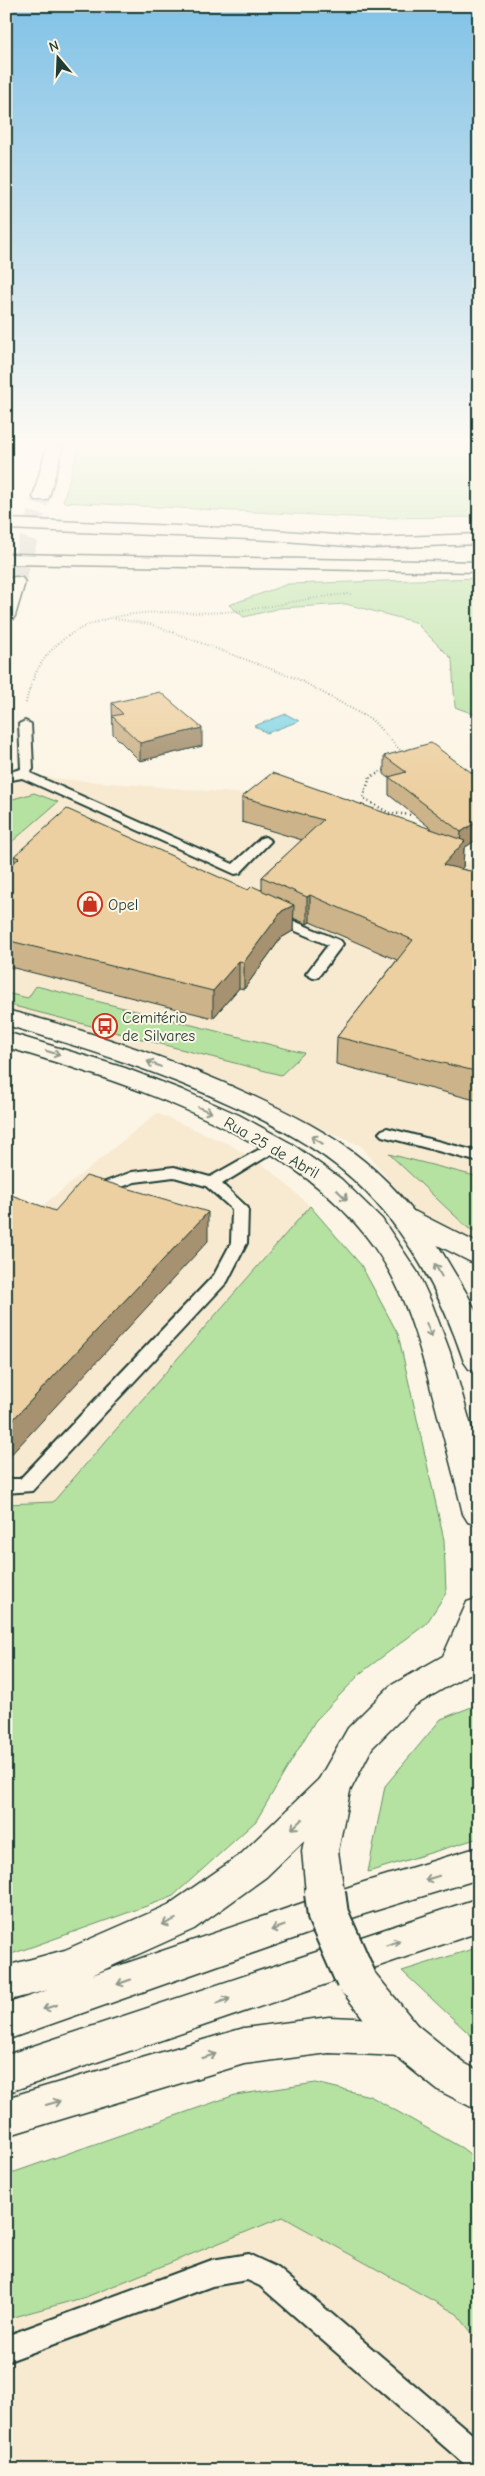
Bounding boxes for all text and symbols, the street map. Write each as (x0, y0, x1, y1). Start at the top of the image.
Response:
north arrow (32, 32, 82, 82)
text: N (47, 37, 61, 56)
shop icon: Opel (77, 891, 103, 917)
place label: Opel (108, 896, 138, 914)
place label: Cemitério de Silvares (122, 1009, 195, 1045)
bus stop icon: Cemitério de Silvares (92, 1013, 118, 1039)
one-way arrow (45, 1049, 61, 1059)
one-way arrow (147, 1059, 162, 1068)
one-way arrow (197, 1105, 212, 1115)
street label: Rua 25 de Abril (221, 1113, 322, 1182)
one-way arrow (310, 1135, 324, 1145)
one-way arrow (336, 1189, 348, 1201)
one-way arrow (433, 1263, 443, 1278)
one-way arrow (425, 1323, 434, 1338)
one-way arrow (291, 1818, 303, 1830)
one-way arrow (425, 1873, 441, 1883)
one-way arrow (162, 1918, 177, 1928)
one-way arrow (270, 1924, 286, 1934)
one-way arrow (385, 1938, 401, 1947)
one-way arrow (117, 1978, 133, 1987)
one-way arrow (215, 1996, 231, 2005)
one-way arrow (43, 2003, 59, 2013)
one-way arrow (200, 2051, 216, 2061)
one-way arrow (45, 2097, 61, 2107)

